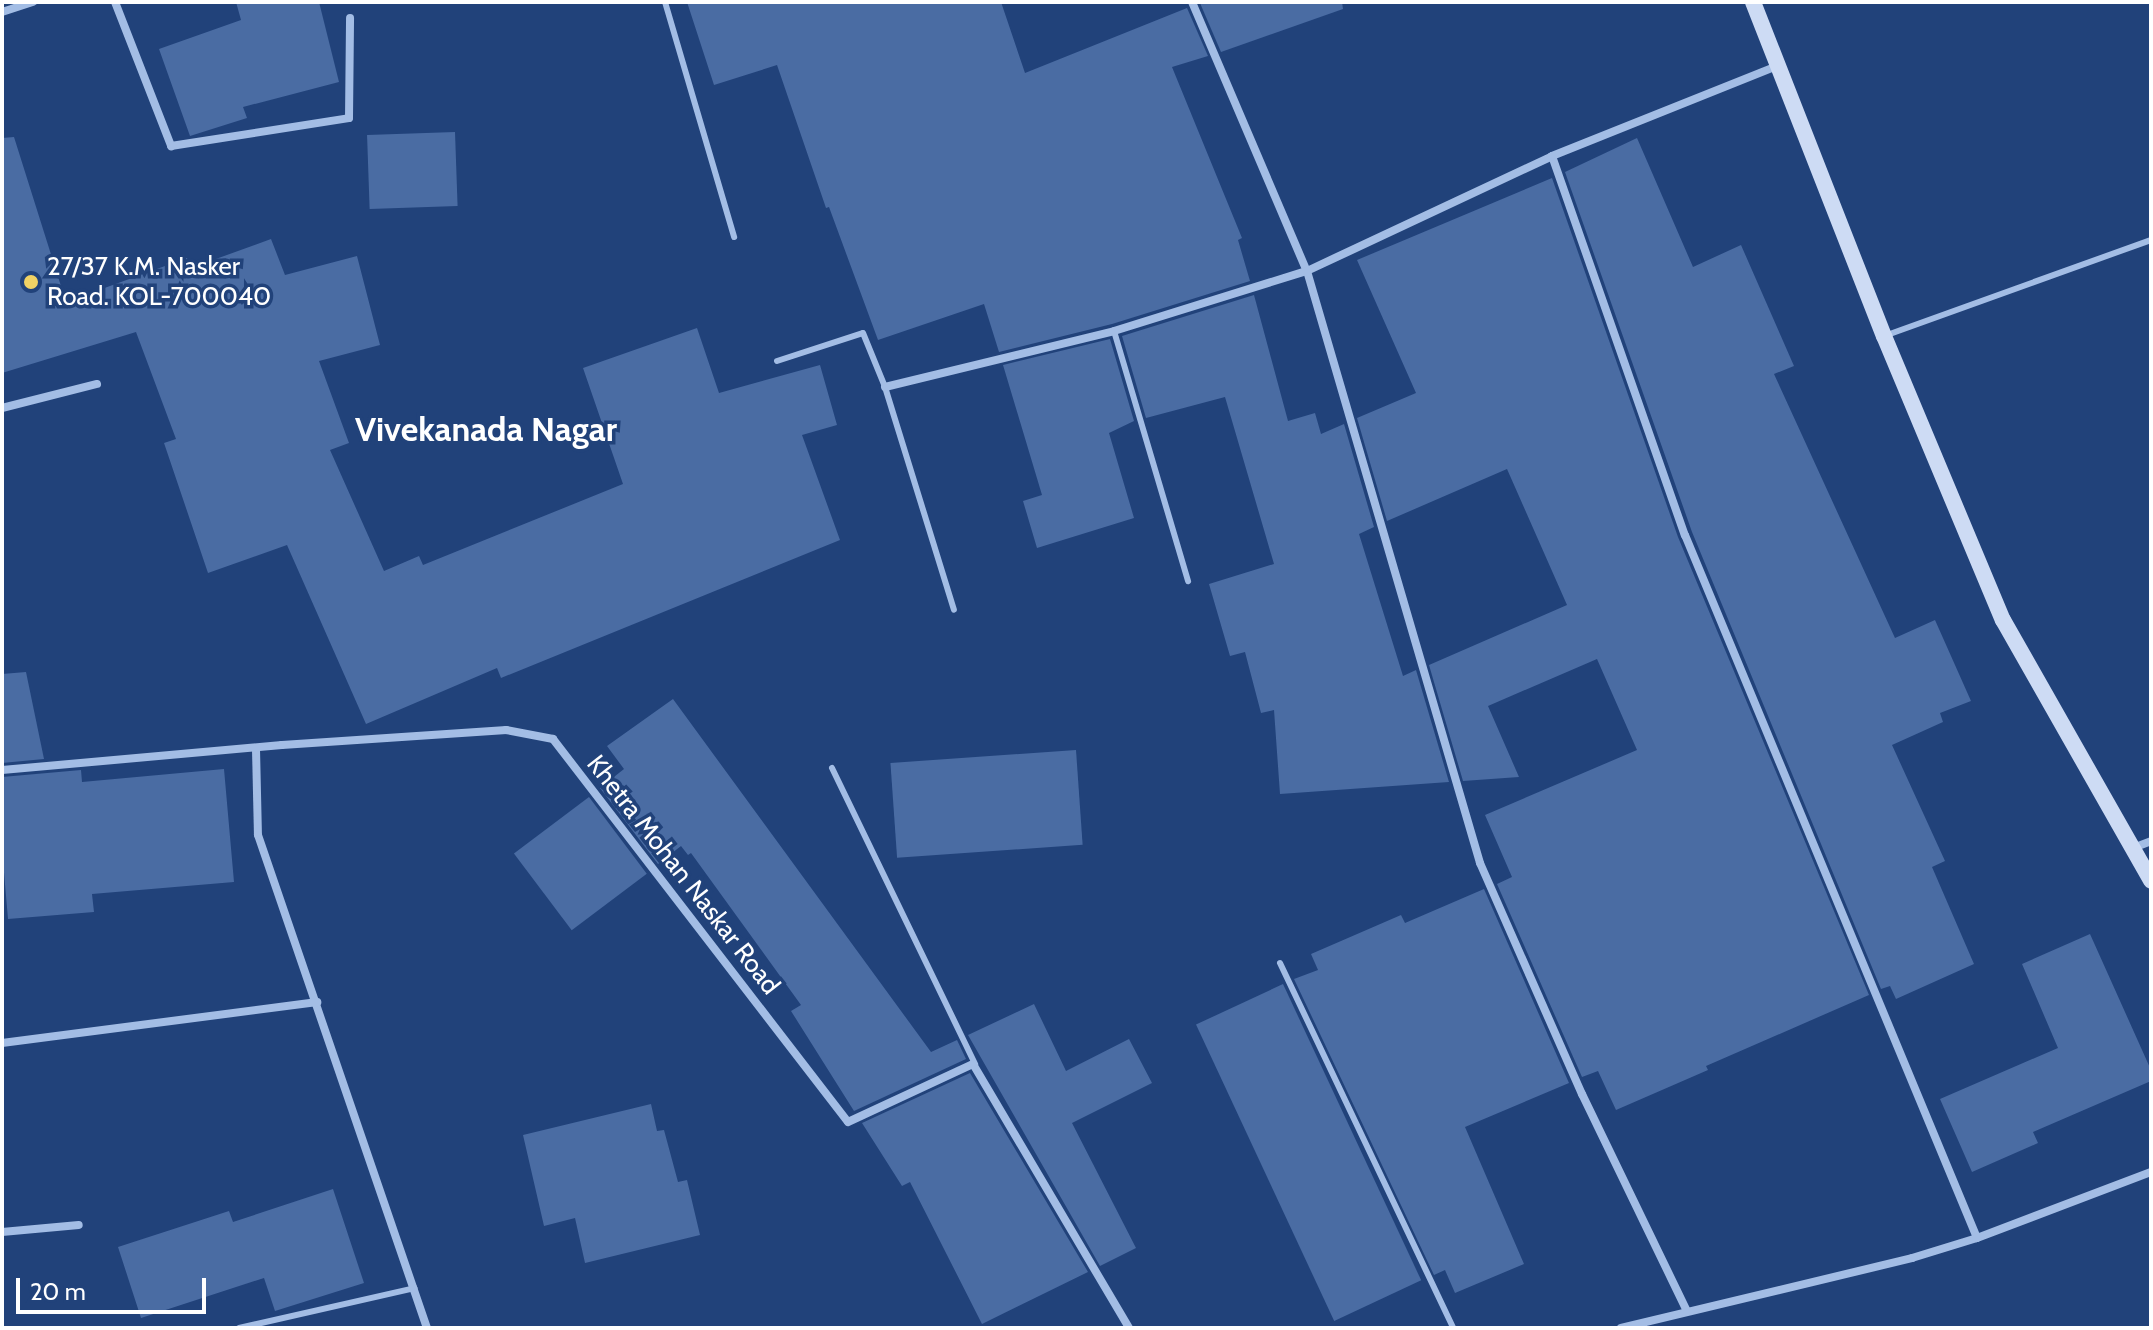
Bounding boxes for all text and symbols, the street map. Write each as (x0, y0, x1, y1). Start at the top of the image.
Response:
place label: 27/37 K.M. Nasker Road. KOL-700040 (47, 251, 271, 312)
marker: 27/37 K.M. Nasker Road. KOL-700040 (22, 273, 40, 291)
district label: Vivekanada Nagar (355, 410, 617, 450)
street label: Khetra Mohan Naskar Road (580, 749, 786, 1001)
scale bar (20, 1262, 210, 1312)
text: 20 m (30, 1277, 86, 1306)

